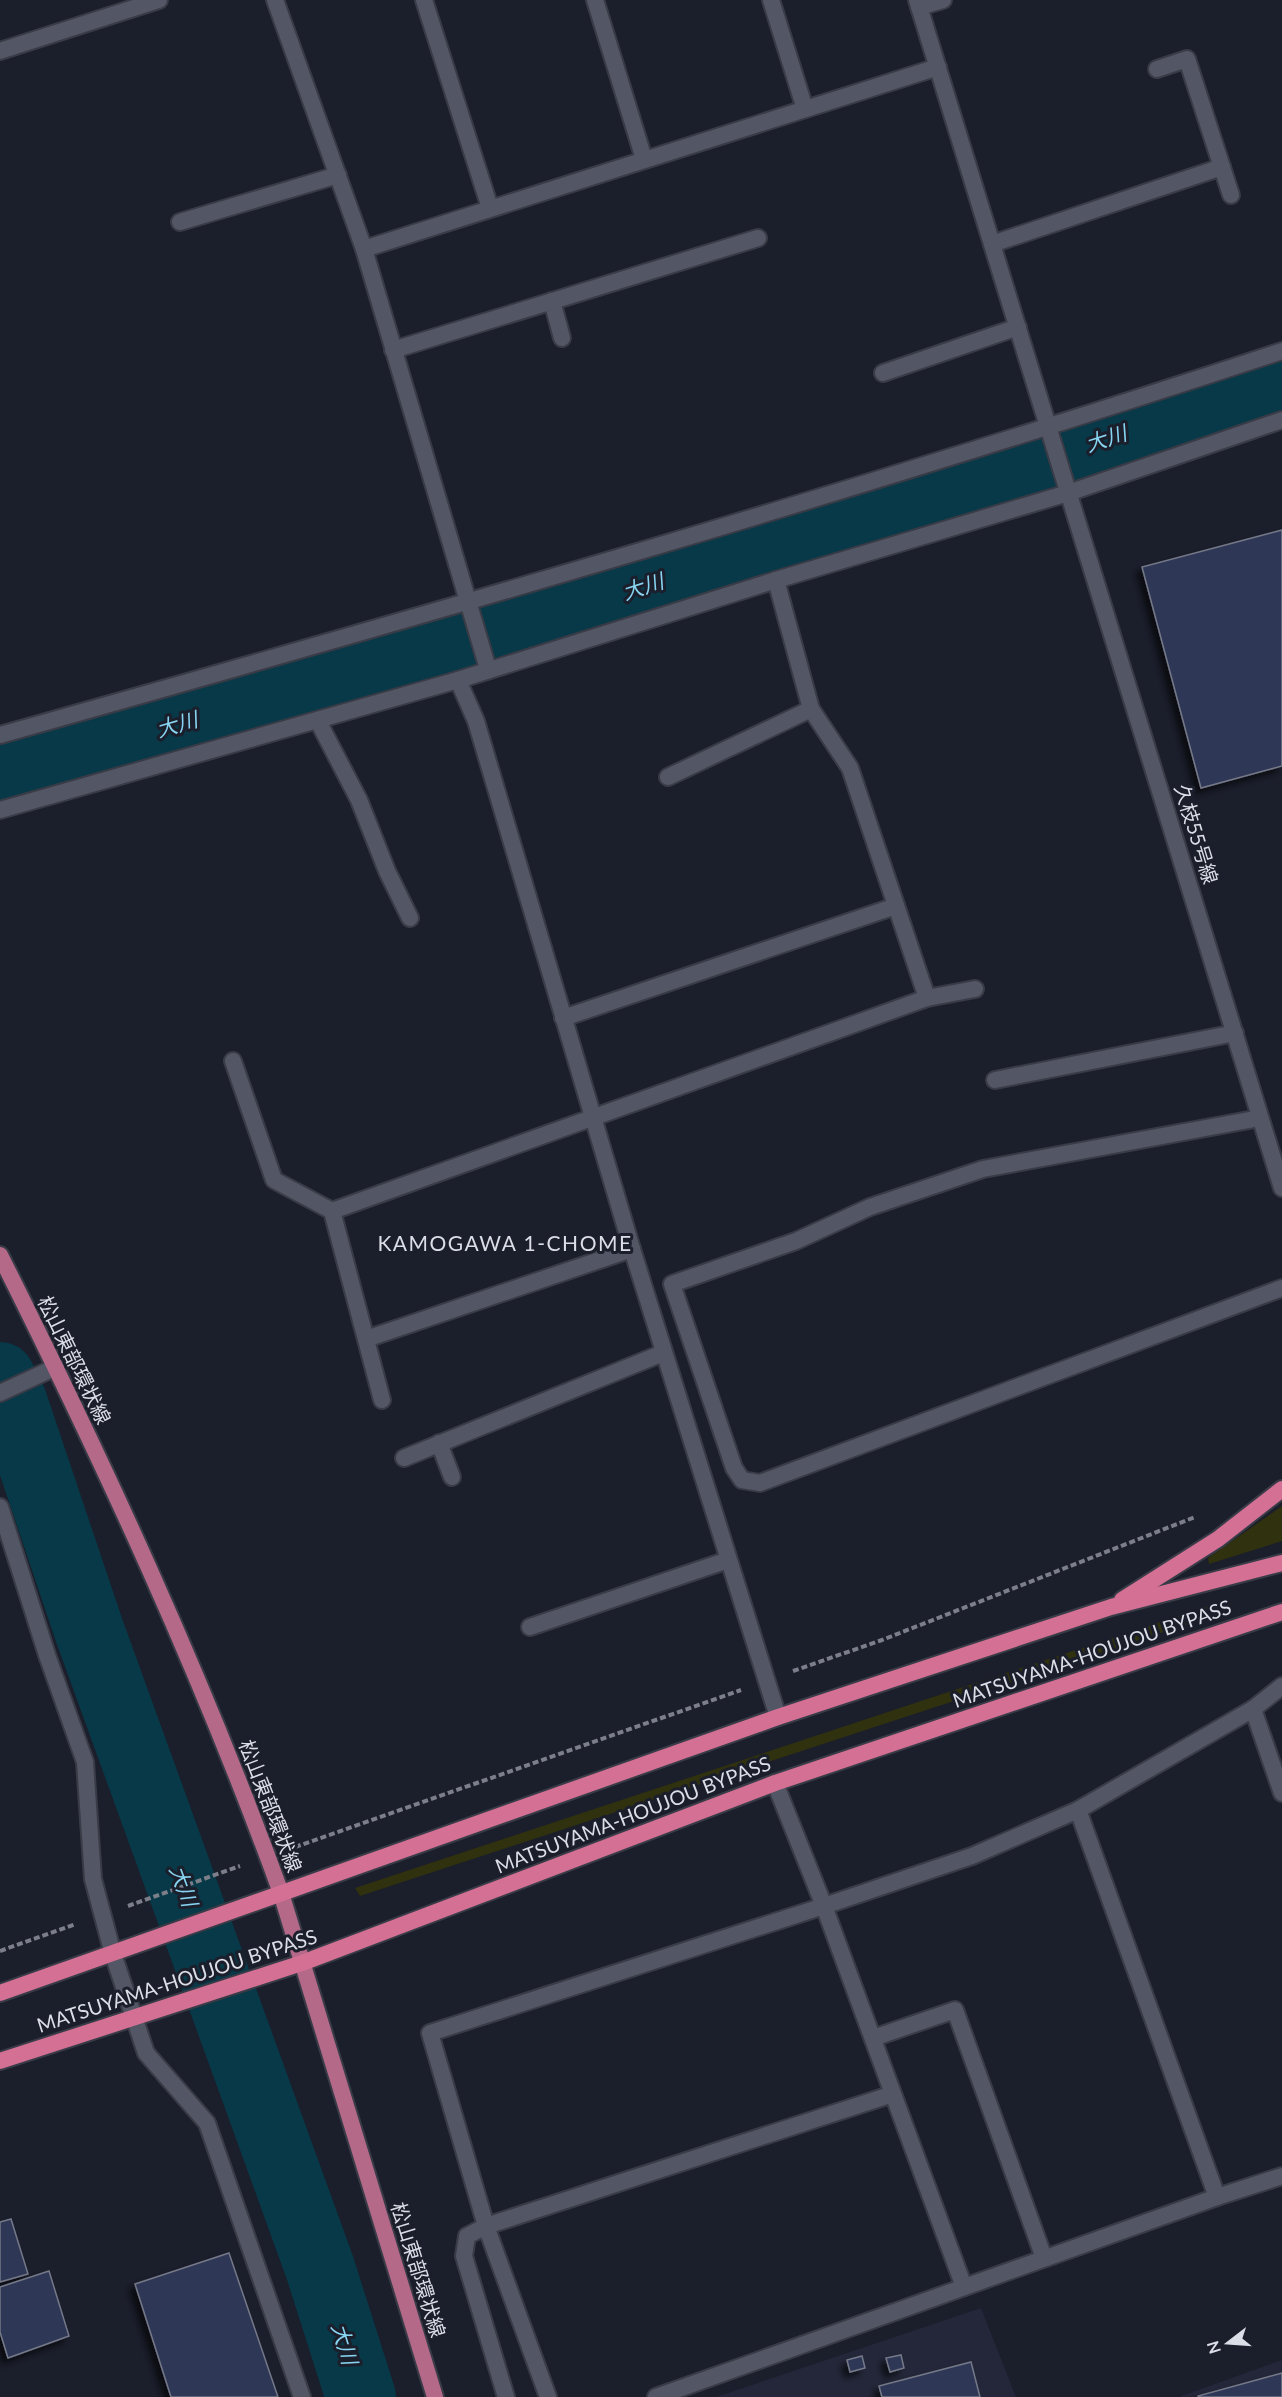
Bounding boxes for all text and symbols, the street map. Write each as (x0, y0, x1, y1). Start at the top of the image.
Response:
water label: 大川 (1082, 419, 1131, 456)
water label: 大川 (619, 567, 668, 604)
water label: 大川 (153, 705, 202, 741)
street label: 久枝55号線 (1170, 781, 1224, 887)
district label: KAMOGAWA 1-CHOME (377, 1230, 633, 1255)
street label: 松山東部環状線 (33, 1291, 116, 1428)
street label: MATSUYAMA-HOUJOU BYPASS (949, 1594, 1234, 1712)
street label: 松山東部環状線 (235, 1736, 307, 1875)
street label: MATSUYAMA-HOUJOU BYPASS (492, 1750, 774, 1878)
water label: 大川 (165, 1861, 204, 1911)
street label: MATSUYAMA-HOUJOU BYPASS (34, 1923, 320, 2037)
street label: 松山東部環状線 (387, 2199, 451, 2340)
north arrow (1198, 2313, 1258, 2373)
water label: 大川 (327, 2320, 364, 2369)
text: N (1202, 2339, 1224, 2356)

